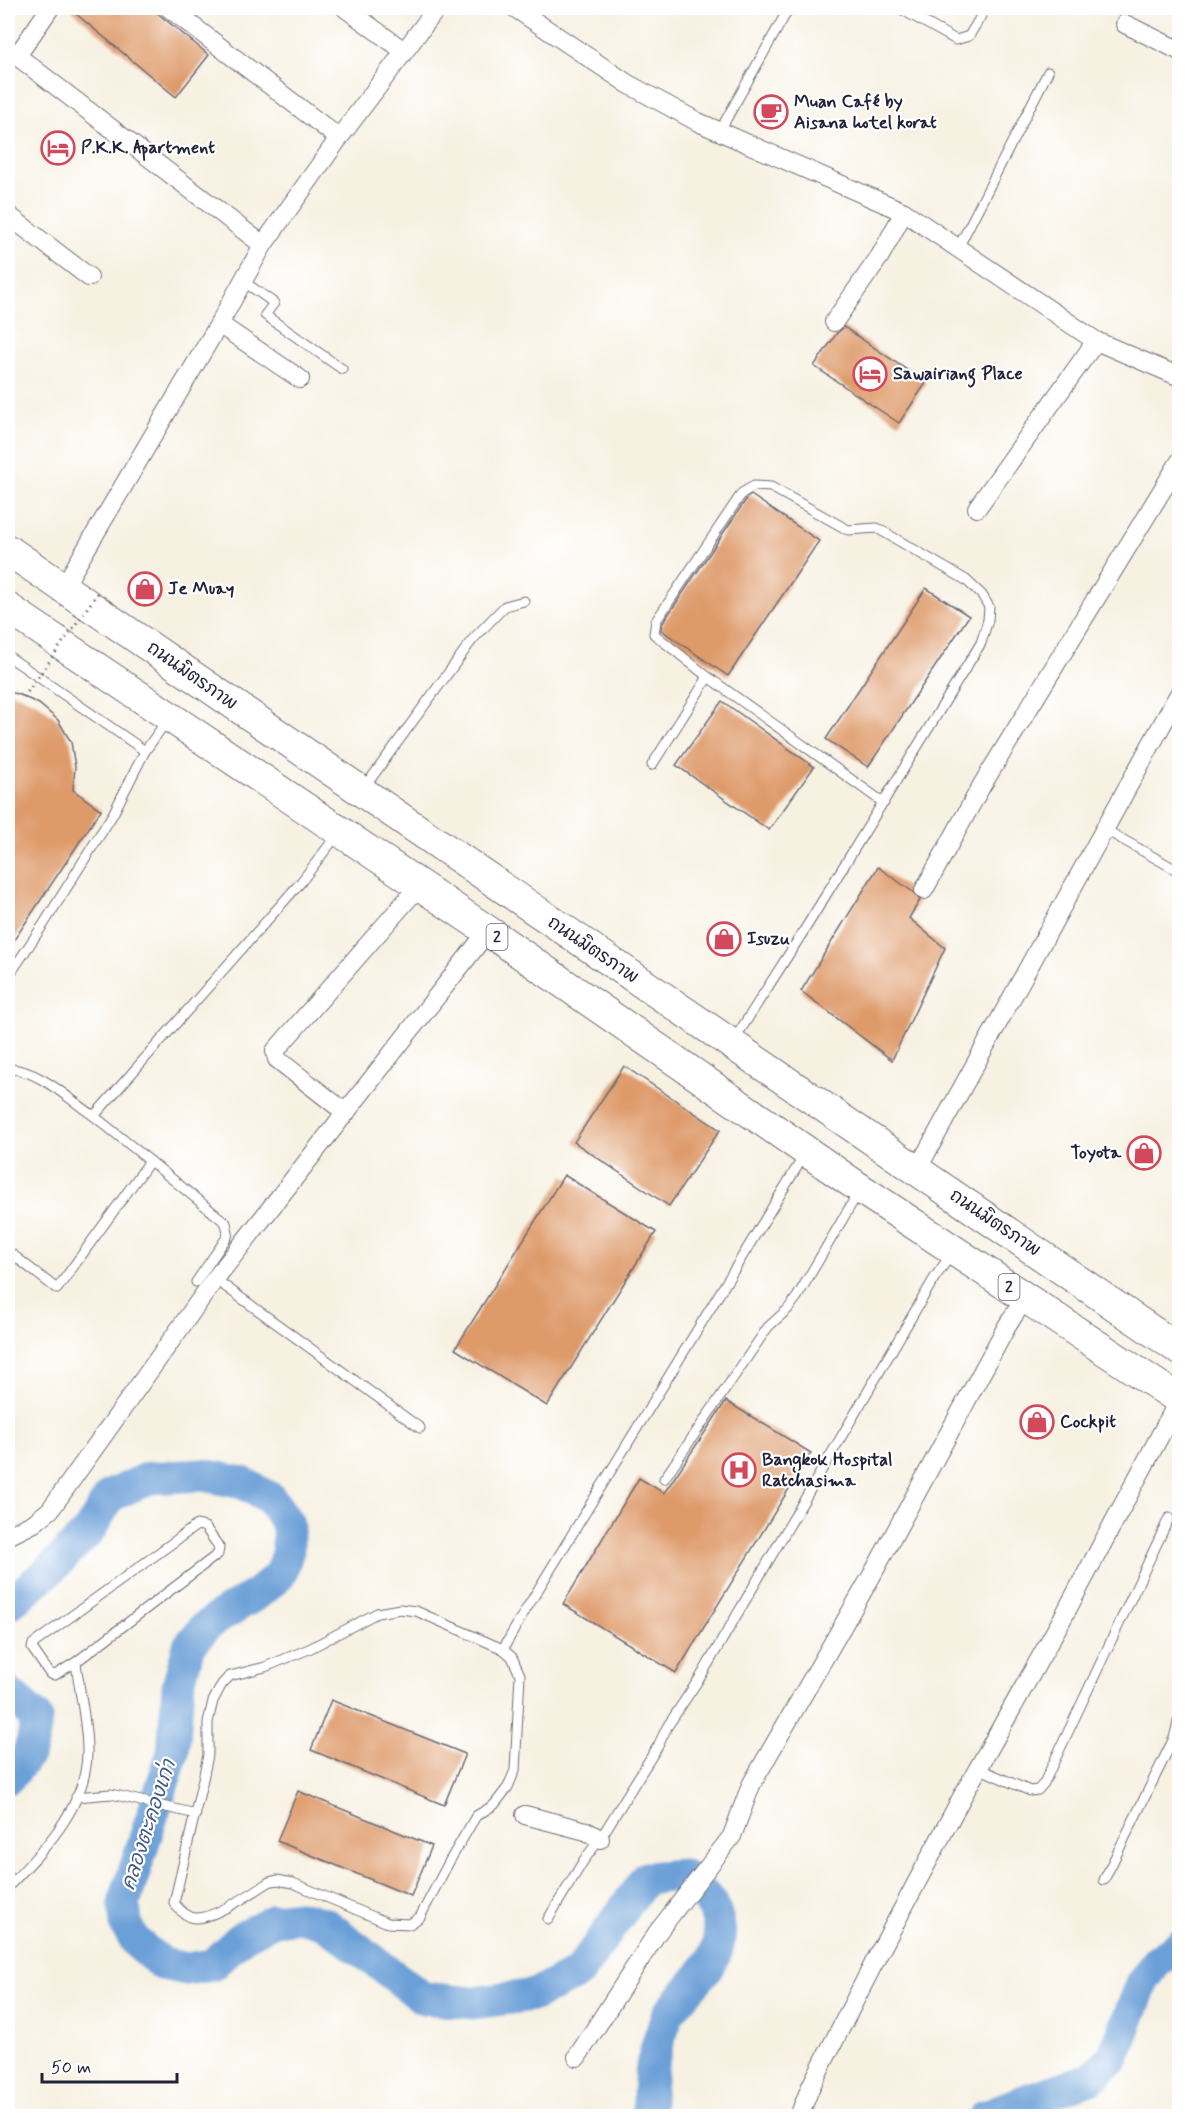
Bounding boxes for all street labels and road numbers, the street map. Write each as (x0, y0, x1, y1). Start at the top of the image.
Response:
street label: ถนนมิตรภาพ (142, 636, 242, 716)
street label: ถนนมิตรภาพ (543, 911, 643, 989)
road number: 2 (486, 924, 508, 950)
street label: ถนนมิตรภาพ (945, 1184, 1045, 1262)
road number: 2 (998, 1274, 1020, 1300)

